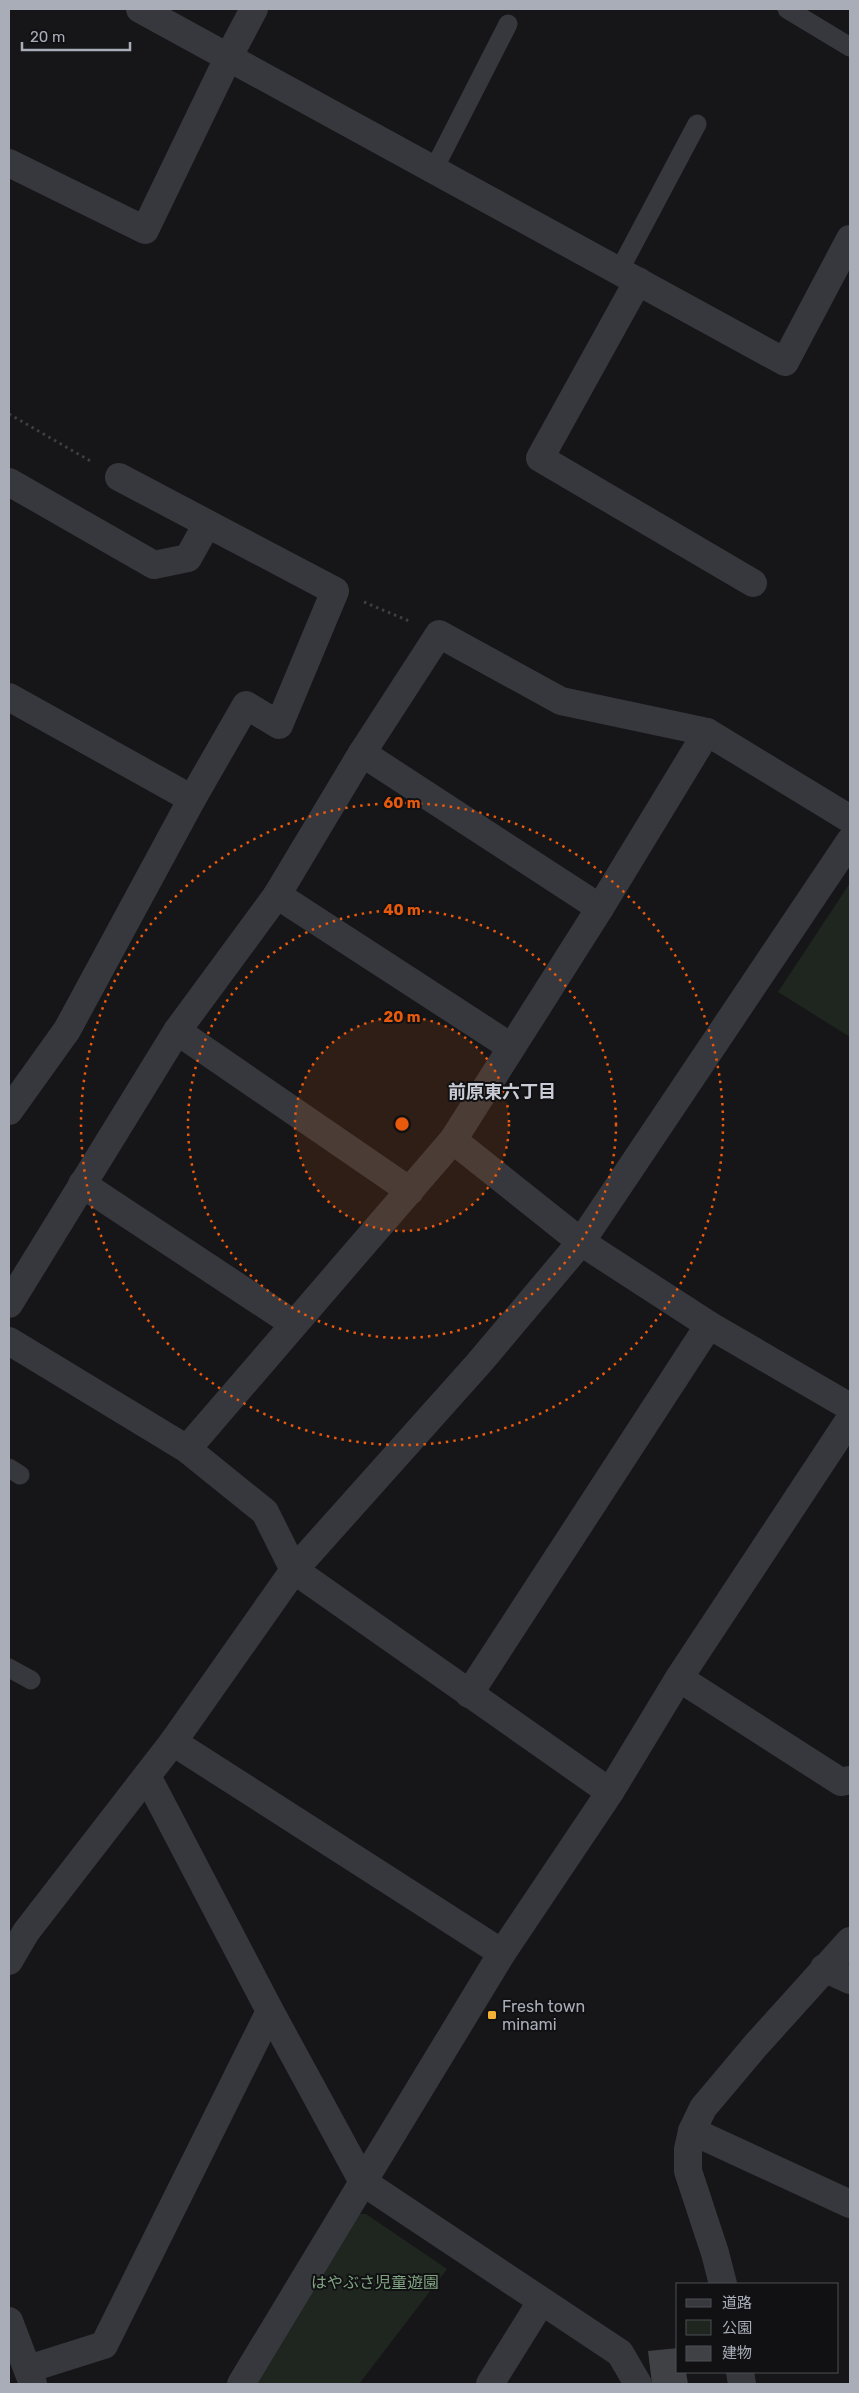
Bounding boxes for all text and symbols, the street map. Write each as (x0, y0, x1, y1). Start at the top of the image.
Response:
scale bar (22, 20, 130, 52)
text: 20 m (30, 28, 65, 46)
text: 60 m (384, 794, 420, 812)
text: 40 m (383, 901, 421, 919)
text: 20 m (384, 1008, 420, 1026)
district label: 前原東六丁目 (448, 1081, 556, 1103)
centre of rings (393, 1115, 411, 1133)
place label: Fresh town minami (502, 1997, 585, 2034)
marker: Fresh town minami (486, 2009, 498, 2021)
park label: はやぶさ児童遊園 (311, 2273, 439, 2292)
legend (676, 2283, 839, 2373)
text: 道路 (722, 2294, 752, 2312)
text: 公園 (722, 2319, 752, 2337)
text: 建物 (722, 2344, 752, 2362)

